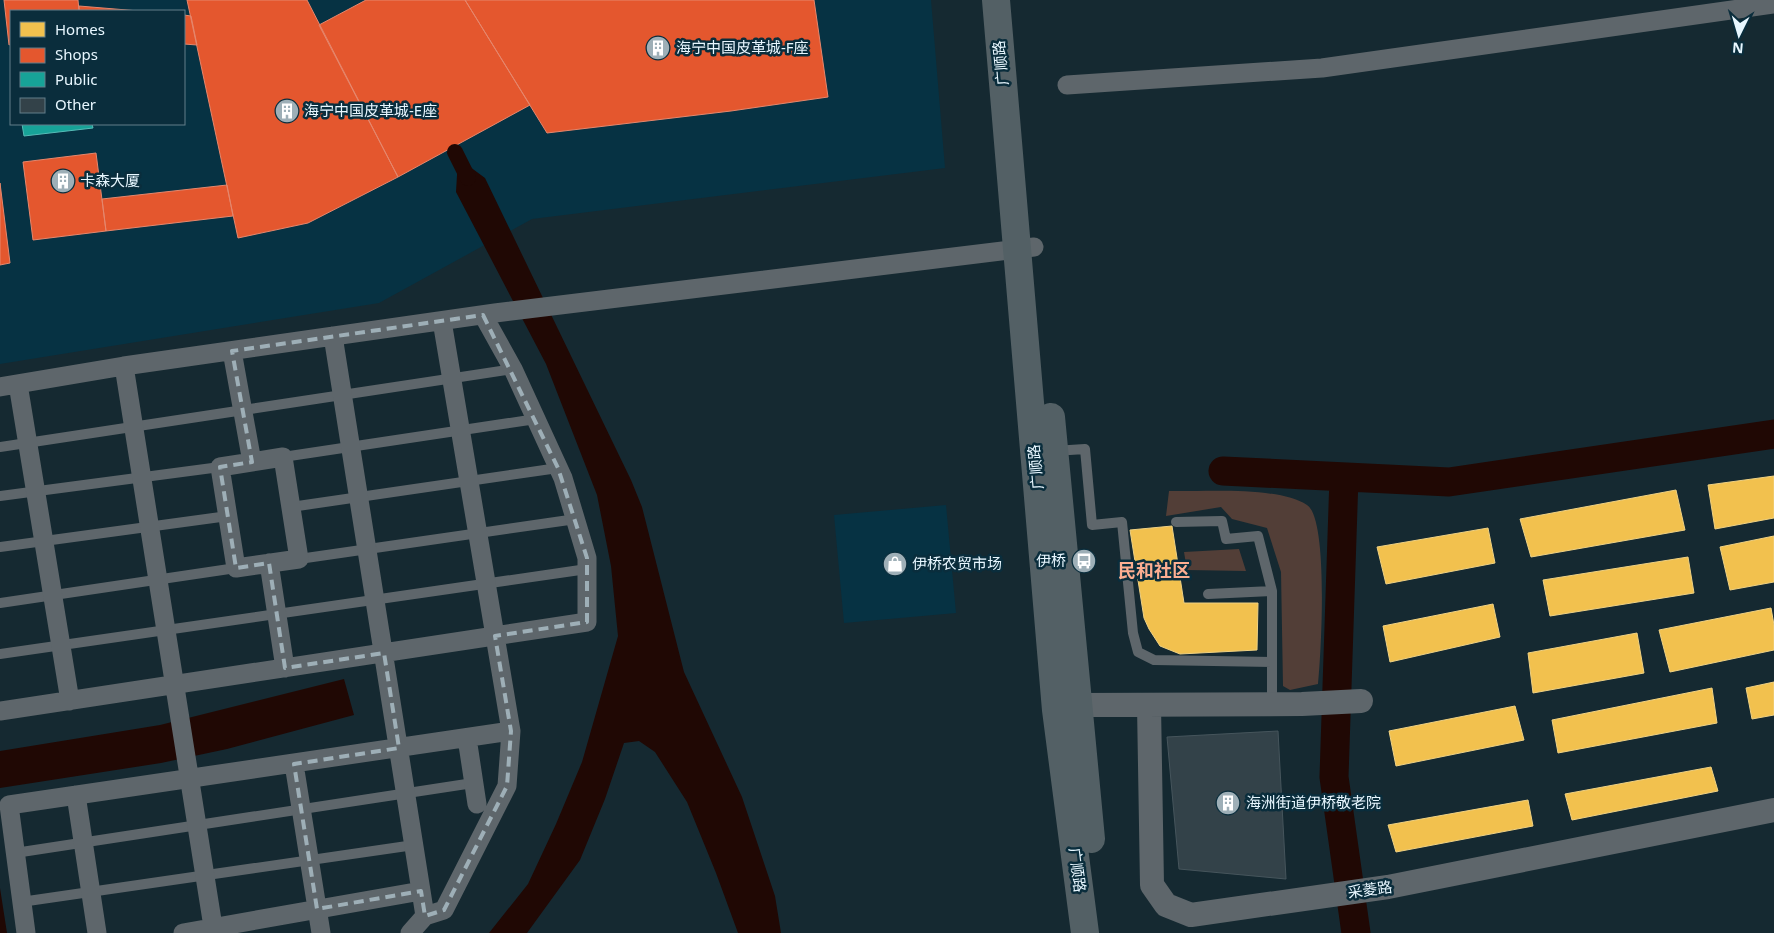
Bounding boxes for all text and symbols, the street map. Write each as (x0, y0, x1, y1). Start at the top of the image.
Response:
legend (10, 10, 185, 125)
north arrow (1714, 10, 1764, 60)
text: Homes (55, 19, 105, 39)
building icon: 海宁中国皮革城-F座 (645, 35, 671, 61)
place label: 海宁中国皮革城-F座 (676, 37, 809, 57)
text: N (1731, 38, 1744, 58)
street label: 广顺路 (988, 40, 1012, 86)
text: Shops (55, 44, 98, 64)
text: Public (55, 69, 98, 89)
text: Other (55, 94, 96, 114)
building icon: 海宁中国皮革城-E座 (274, 98, 300, 124)
place label: 海宁中国皮革城-E座 (304, 100, 437, 120)
building icon: 卡森大厦 (50, 168, 76, 194)
place label: 卡森大厦 (80, 170, 140, 190)
street label: 广顺路 (1023, 444, 1047, 490)
bus stop icon: 伊桥 (1071, 548, 1097, 574)
place label: 伊桥 (1036, 550, 1066, 570)
shop icon: 伊桥农贸市场 (882, 551, 908, 577)
place label: 伊桥农贸市场 (912, 553, 1002, 573)
district label: 民和社区 (1118, 558, 1190, 582)
building icon: 海洲街道伊桥敬老院 (1215, 790, 1241, 816)
place label: 海洲街道伊桥敬老院 (1246, 792, 1381, 812)
street label: 广顺路 (1065, 846, 1091, 893)
street label: 采菱路 (1346, 876, 1394, 902)

